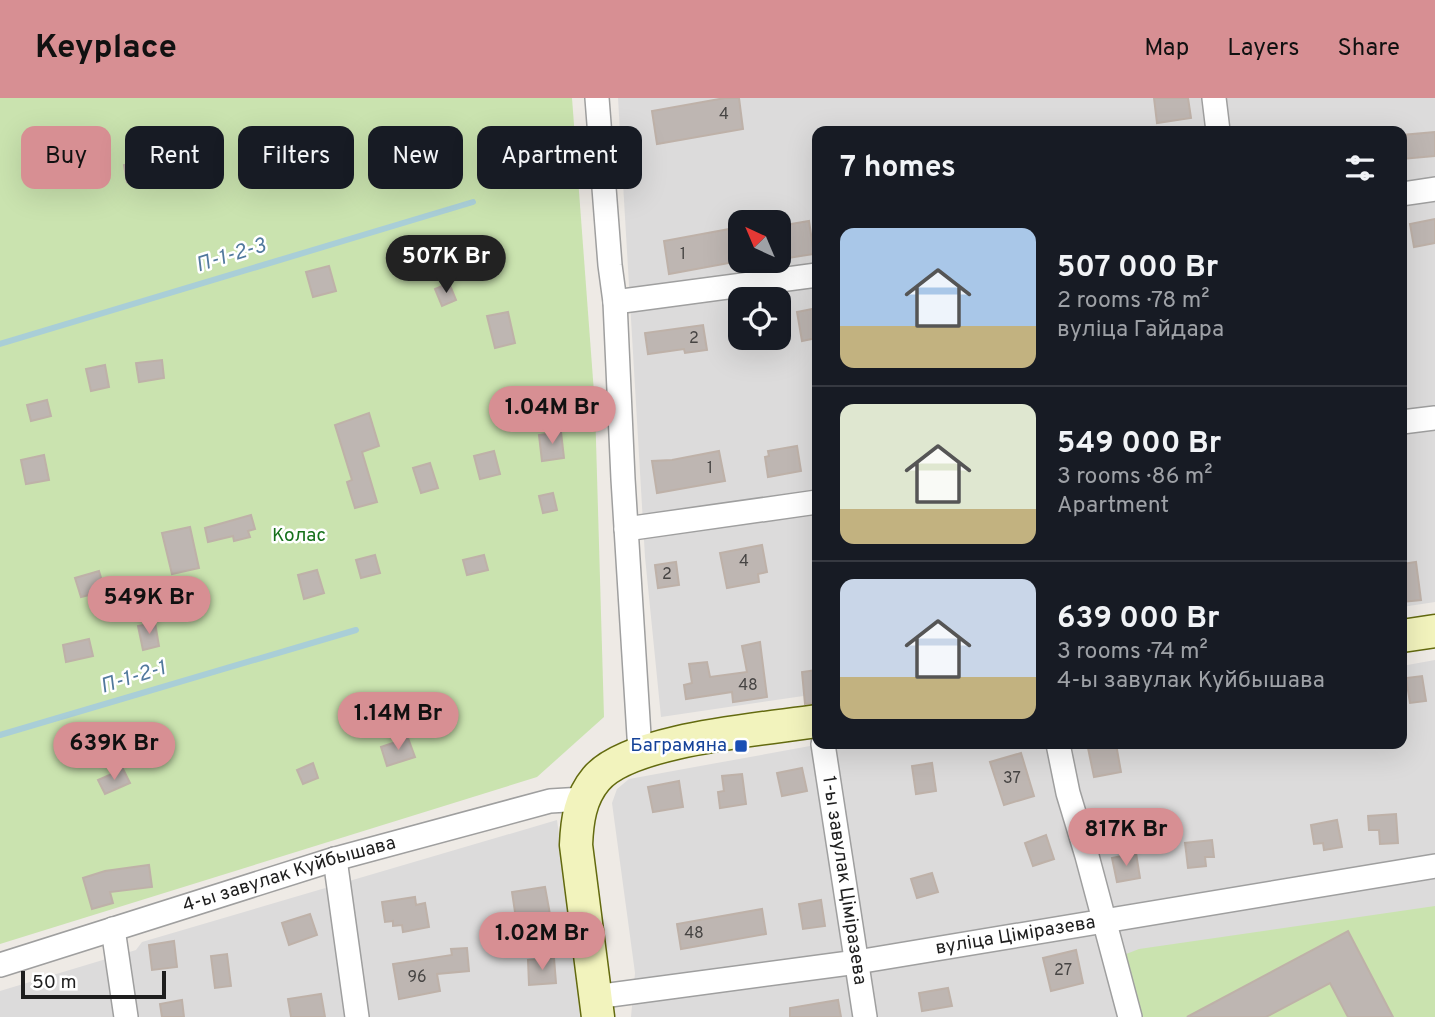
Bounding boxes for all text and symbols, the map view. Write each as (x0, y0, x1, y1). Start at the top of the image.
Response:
text: Keyplace (35, 28, 177, 70)
text: Map (1144, 34, 1189, 64)
text: Layers (1227, 34, 1299, 64)
text: Share (1337, 34, 1400, 64)
house number: 4 (719, 105, 729, 125)
chip: Buy (21, 126, 111, 189)
chip: Rent (125, 126, 224, 189)
chip: Filters (238, 126, 354, 189)
chip: New (368, 126, 463, 189)
chip: Apartment (477, 126, 642, 189)
icon: filters (1341, 149, 1379, 187)
text: 7 homes (840, 150, 956, 187)
north arrow (728, 210, 791, 273)
map controls (728, 210, 791, 350)
water label: П-1-2-3 (193, 232, 270, 279)
pin: 507K Br (381, 236, 511, 295)
text: 507K Br (402, 243, 490, 272)
house number: 1 (680, 245, 686, 265)
text: 507 000 Br (1057, 250, 1218, 287)
icon: home (896, 256, 980, 340)
button: locate (728, 287, 791, 350)
text: 2 rooms · 78 m² (1057, 287, 1210, 316)
text: вуліца Гайдара (1057, 316, 1224, 345)
house number: 2 (689, 329, 699, 349)
pin: 1.04M Br (480, 386, 624, 446)
text: 1.04M Br (505, 394, 599, 423)
text: 549 000 Br (1057, 426, 1221, 463)
icon: home (896, 432, 980, 516)
house number: 1 (707, 459, 713, 479)
text: 3 rooms · 86 m² (1057, 463, 1213, 492)
text: Apartment (1057, 492, 1169, 521)
park label: Колас (272, 524, 326, 548)
house number: 4 (739, 552, 749, 572)
house number: 2 (662, 565, 672, 585)
pin: 549K Br (84, 576, 214, 636)
text: 549K Br (104, 584, 194, 613)
text: 639 000 Br (1057, 601, 1219, 638)
icon: home (896, 607, 980, 691)
text: 3 rooms · 74 m² (1057, 638, 1208, 667)
water label: П-1-2-1 (97, 655, 170, 701)
text: 4-ы завулак Куйбышава (1057, 667, 1325, 696)
house number: 48 (738, 676, 758, 696)
pin: 1.14M Br (326, 692, 470, 752)
text: 1.14M Br (354, 700, 442, 729)
pin: 639K Br (49, 722, 179, 782)
text: 639K Br (69, 730, 159, 759)
place label: Баграмяна (630, 734, 727, 758)
marker: Баграмяна (733, 738, 749, 754)
house number: 37 (1003, 769, 1021, 789)
street label: 1-ы завулак Ціміразева (816, 774, 872, 987)
pin: 817K Br (1061, 808, 1191, 868)
text: 817K Br (1084, 816, 1168, 845)
street label: 4-ы завулак Куйбышава (180, 831, 398, 918)
street label: вуліца Ціміразева (934, 911, 1097, 961)
pin: 1.02M Br (470, 912, 614, 972)
text: 1.02M Br (495, 920, 589, 949)
house number: 48 (684, 924, 704, 944)
house number: 27 (1054, 961, 1072, 981)
scale bar (21, 968, 166, 1000)
house number: 96 (407, 968, 427, 988)
text: 50 m (32, 971, 77, 995)

